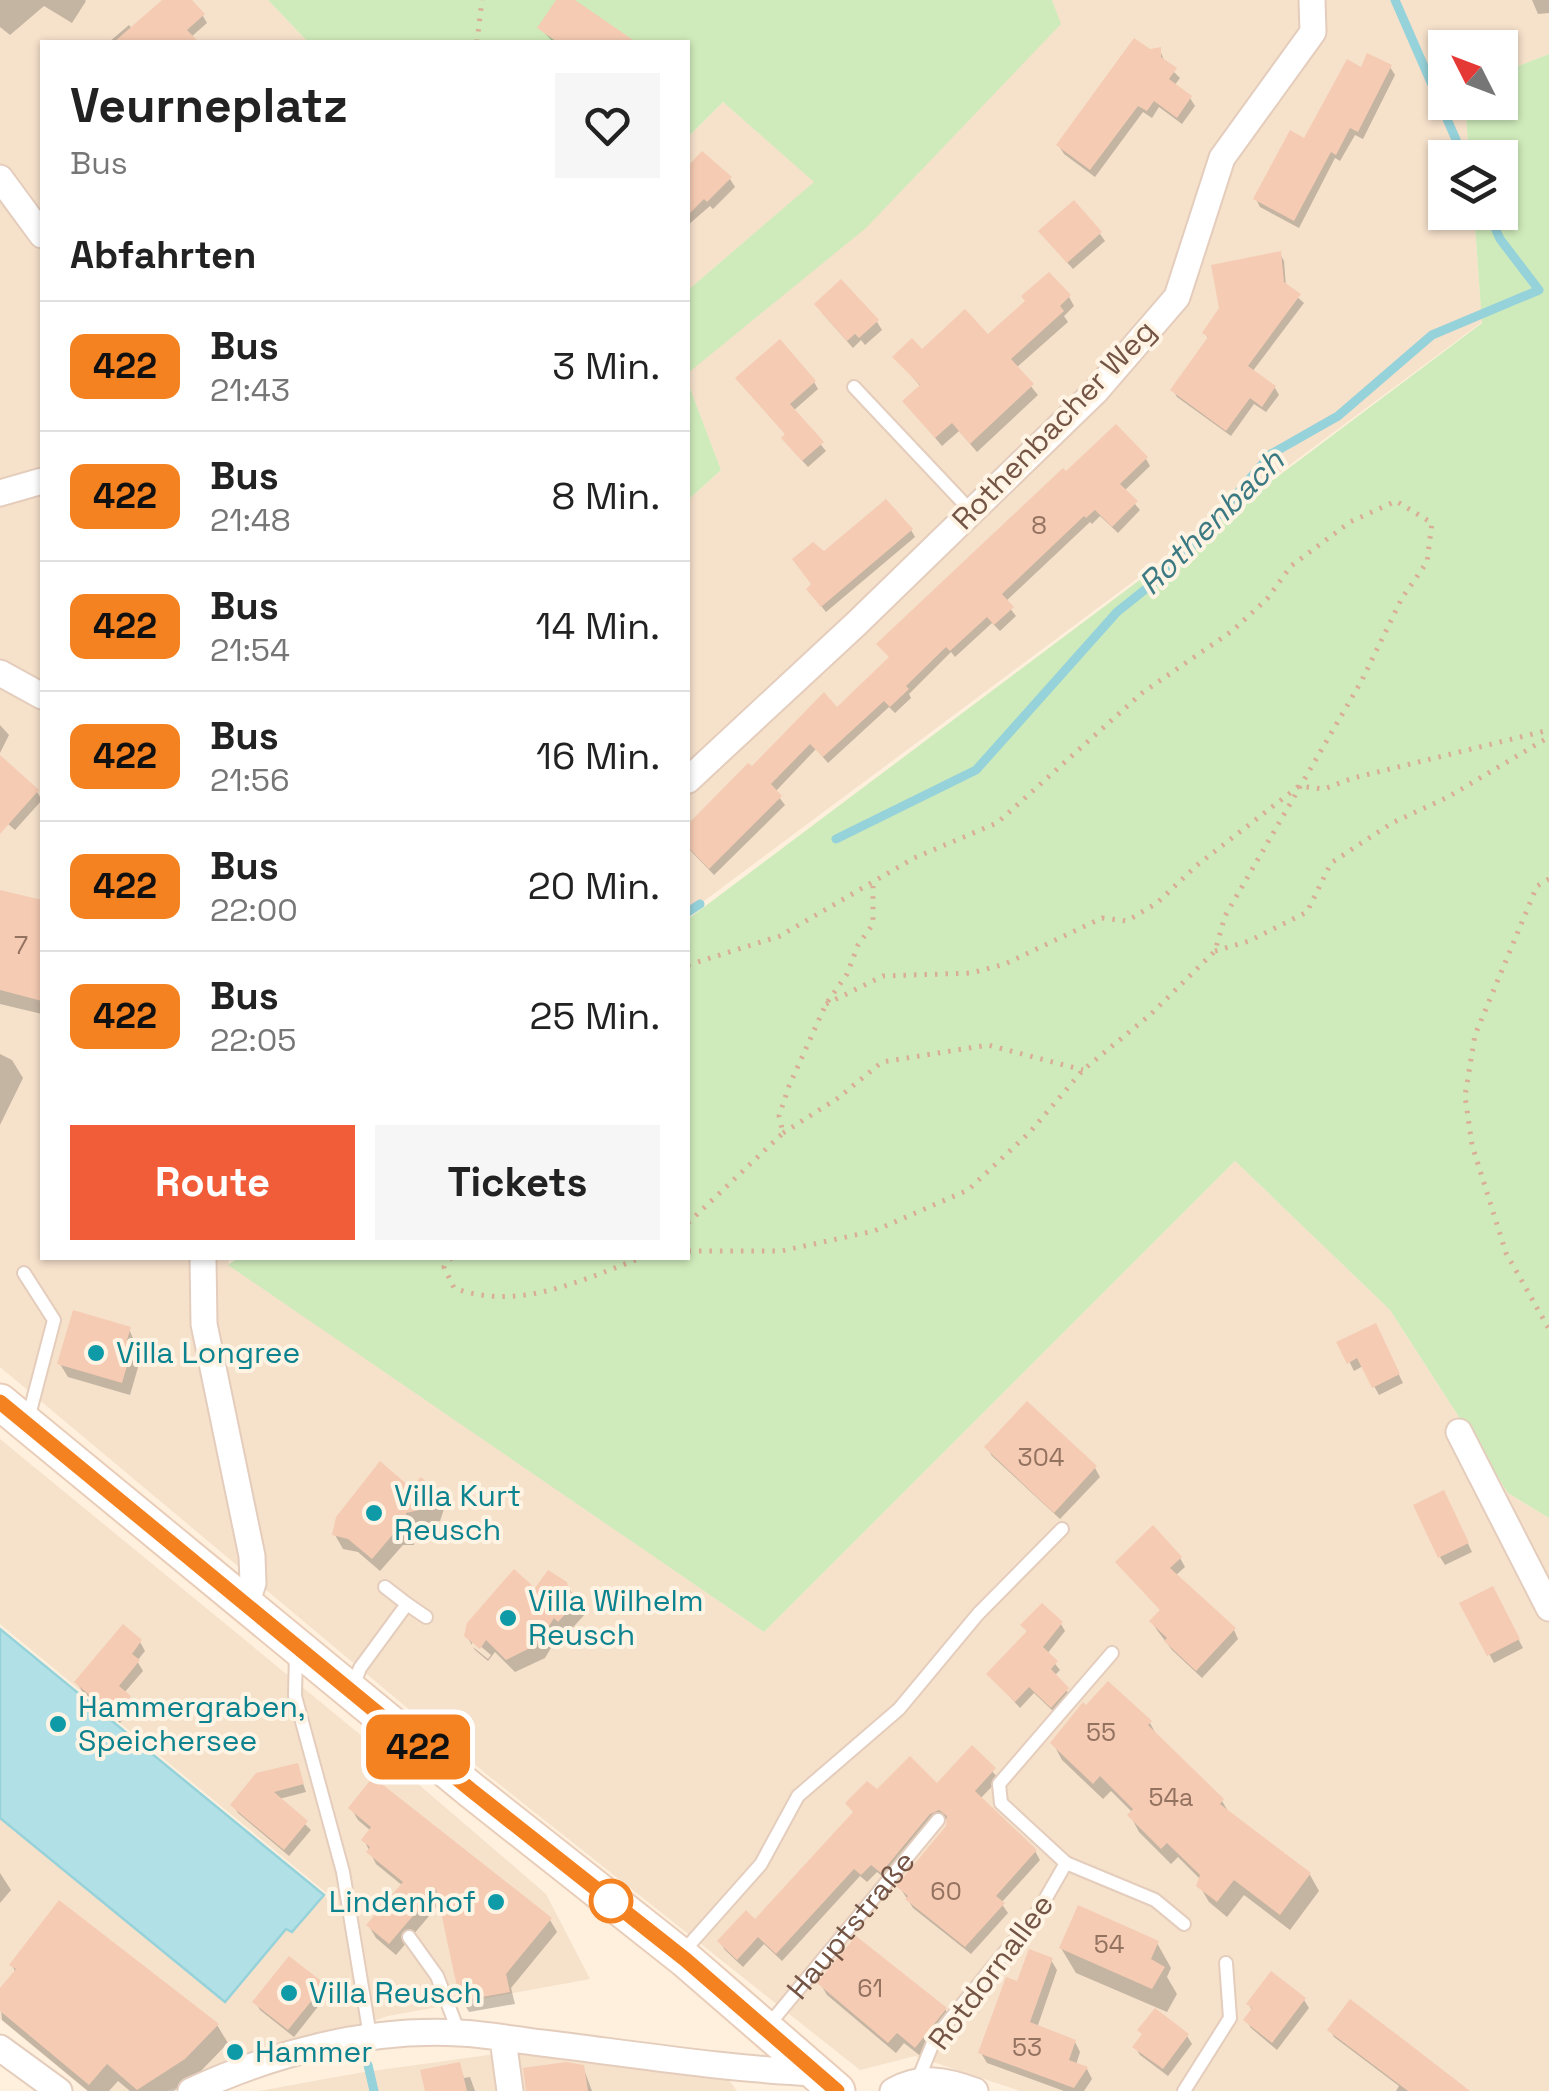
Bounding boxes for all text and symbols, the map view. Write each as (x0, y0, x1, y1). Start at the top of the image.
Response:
north arrow (1428, 30, 1518, 120)
map controls (1428, 30, 1518, 230)
button: heart (555, 73, 660, 178)
text: Veurneplatz (70, 75, 348, 136)
button: layers (1428, 140, 1518, 230)
text: Bus (70, 143, 128, 183)
text: Abfahrten (70, 231, 256, 279)
street label: Rothenbacher Weg (943, 311, 1164, 538)
text: Bus (210, 322, 279, 370)
text: 3 Min. (552, 342, 660, 390)
text: 422 (93, 344, 157, 388)
text: 21:43 (210, 370, 290, 410)
water label: Rothenbach (1130, 440, 1293, 603)
text: Bus (210, 452, 279, 500)
text: 8 Min. (551, 472, 660, 520)
text: 422 (93, 474, 157, 518)
text: 21:48 (210, 500, 291, 540)
house number: 8 (1031, 509, 1047, 541)
text: Bus (210, 582, 279, 630)
text: 14 Min. (536, 602, 660, 650)
text: 422 (93, 604, 157, 648)
text: 21:54 (210, 630, 290, 670)
text: Bus (210, 712, 279, 760)
text: 16 Min. (536, 732, 660, 780)
text: 422 (93, 734, 157, 778)
text: 21:56 (210, 760, 290, 800)
text: Bus (210, 842, 279, 890)
text: 20 Min. (528, 862, 660, 910)
text: 422 (93, 864, 157, 908)
text: 22:00 (210, 890, 298, 930)
house number: 7 (14, 929, 28, 961)
text: Bus (210, 972, 279, 1020)
text: 25 Min. (529, 992, 660, 1040)
text: 422 (93, 994, 157, 1038)
text: 22:05 (210, 1020, 296, 1060)
button: Route (70, 1125, 355, 1240)
button: Tickets (375, 1125, 660, 1240)
place label: Villa Longree (116, 1333, 300, 1372)
marker: Villa Longree (85, 1342, 107, 1364)
house number: 304 (1018, 1441, 1064, 1473)
place label: Villa Kurt Reusch (394, 1476, 521, 1549)
marker: Villa Kurt Reusch (363, 1502, 385, 1524)
place label: Villa Wilhelm Reusch (528, 1581, 704, 1654)
marker: Villa Wilhelm Reusch (497, 1607, 519, 1629)
place label: Hammergraben, Speichersee (78, 1687, 305, 1760)
marker: Hammergraben, Speichersee (47, 1713, 69, 1735)
line badge: 422 (360, 1714, 476, 1780)
house number: 55 (1086, 1716, 1116, 1748)
text: 422 (386, 1725, 450, 1769)
house number: 54a (1149, 1781, 1193, 1813)
street label: Hauptstraße (778, 1843, 923, 2007)
house number: 60 (930, 1875, 962, 1907)
unlabelled marker (590, 1880, 632, 1922)
place label: Lindenhof (329, 1882, 476, 1921)
street label: Rotdornallee (919, 1886, 1062, 2057)
marker: Lindenhof (485, 1891, 507, 1913)
house number: 54 (1094, 1928, 1124, 1960)
house number: 61 (857, 1972, 883, 2004)
place label: Villa Reusch (309, 1973, 482, 2012)
marker: Villa Reusch (278, 1982, 300, 2004)
house number: 53 (1012, 2031, 1042, 2063)
place label: Hammer (255, 2032, 373, 2071)
marker: Hammer (224, 2041, 246, 2063)

